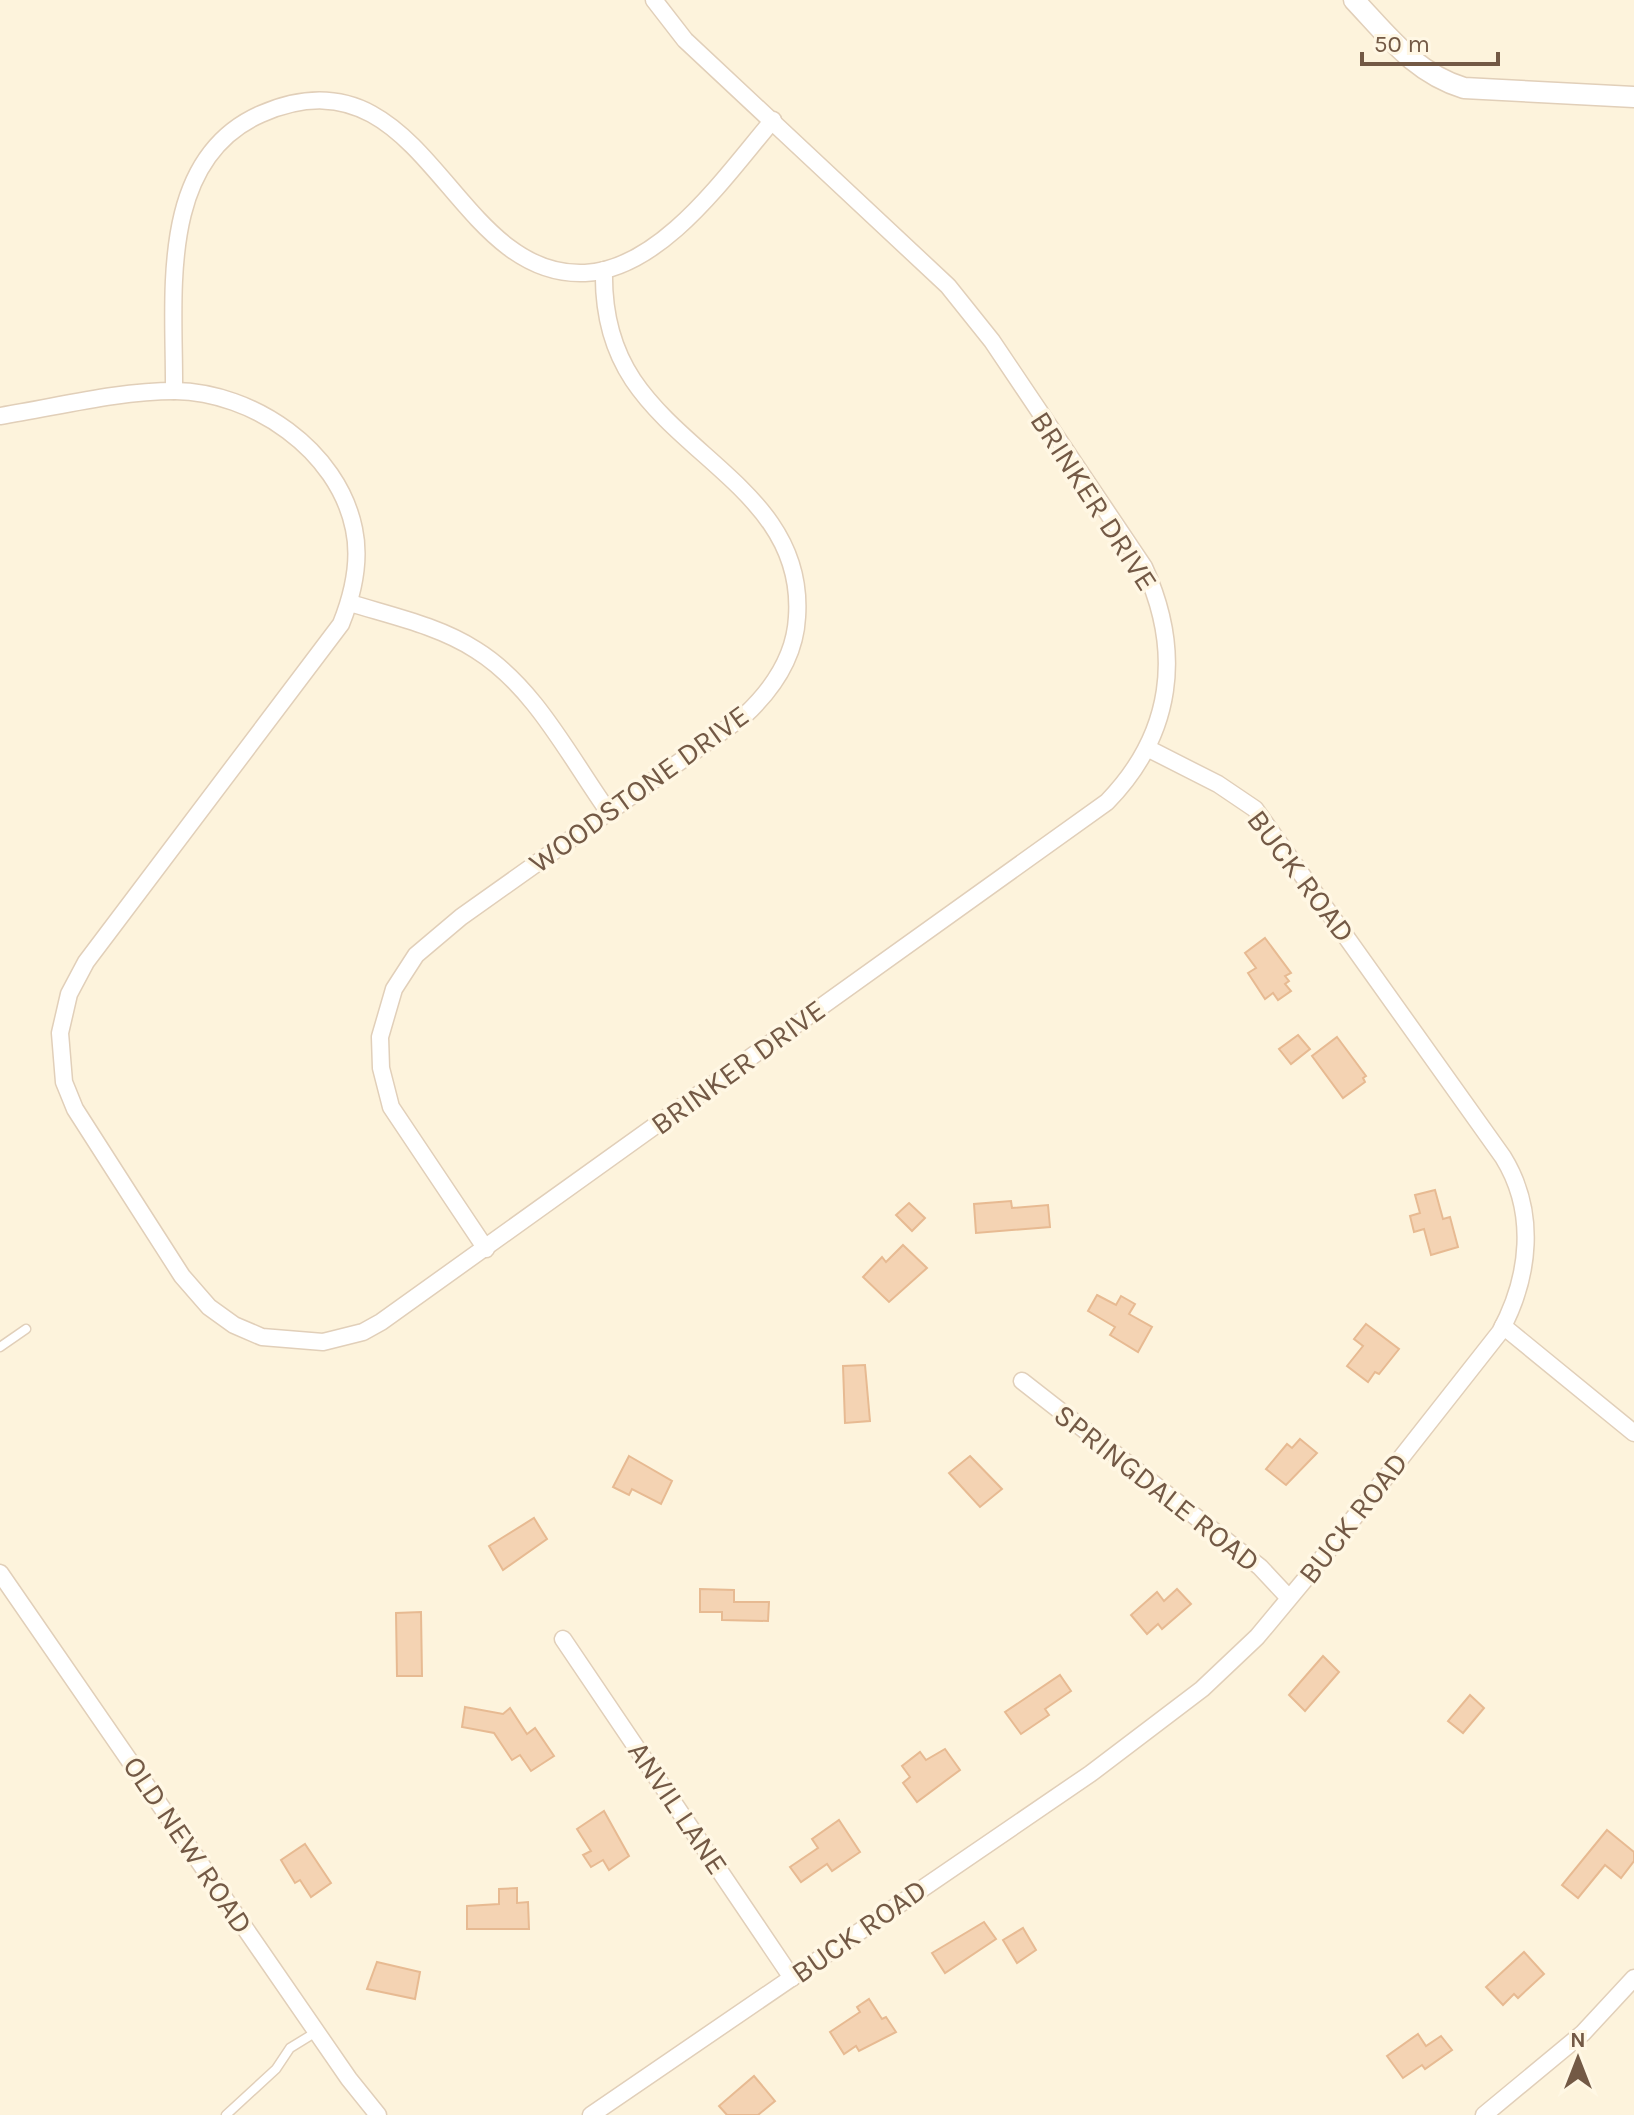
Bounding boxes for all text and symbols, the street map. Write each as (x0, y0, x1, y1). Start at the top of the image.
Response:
scale bar (1362, 16, 1498, 66)
text: 50 m (1374, 30, 1430, 58)
street label: BRINKER DRIVE (1023, 404, 1165, 598)
street label: WOODSTONE DRIVE (522, 697, 756, 881)
street label: BUCK ROAD (1239, 803, 1363, 949)
street label: BRINKER DRIVE (644, 992, 832, 1142)
street label: SPRINGDALE ROAD (1047, 1396, 1267, 1580)
street label: BUCK ROAD (1291, 1445, 1415, 1591)
street label: ANVIL LANE (620, 1735, 736, 1881)
street label: OLD NEW ROAD (115, 1749, 261, 1941)
street label: BUCK ROAD (784, 1871, 934, 1991)
north arrow (1538, 2019, 1618, 2099)
text: N (1570, 2027, 1586, 2053)

